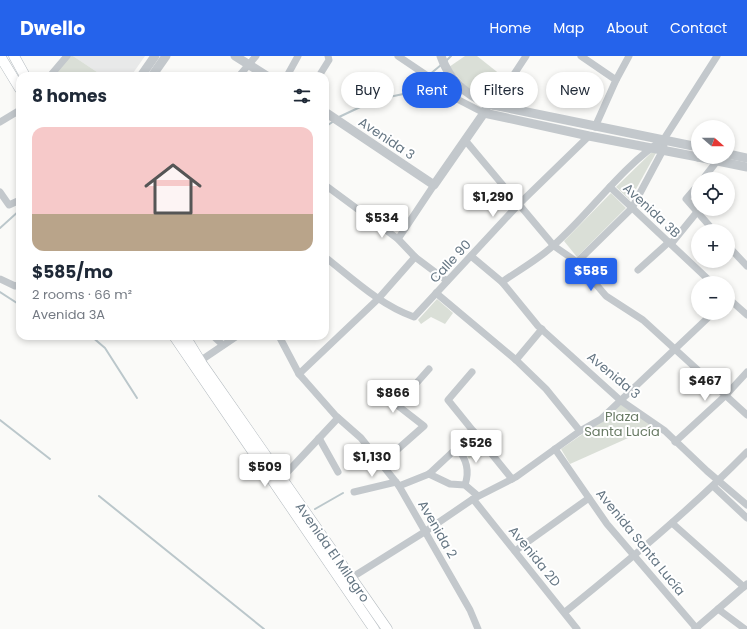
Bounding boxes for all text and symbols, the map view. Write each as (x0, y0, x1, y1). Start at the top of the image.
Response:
text: Dwello (20, 15, 85, 42)
text: Home (489, 18, 531, 38)
text: Map (553, 18, 584, 38)
text: About (606, 18, 648, 38)
text: Contact (670, 18, 727, 38)
chip: Buy (341, 72, 394, 108)
chip: Rent (402, 72, 462, 108)
chip: Filters (470, 72, 538, 108)
chip: New (546, 72, 604, 108)
text: 8 homes (32, 84, 107, 108)
icon: filters (291, 85, 313, 107)
street label: Avenida 3 (355, 113, 419, 164)
north arrow (691, 120, 735, 164)
map controls (691, 120, 735, 320)
icon: home (137, 153, 209, 225)
button: locate (691, 172, 735, 216)
street label: Avenida 3B (619, 179, 685, 242)
pin: $1,290 (460, 184, 526, 218)
text: $1,290 (472, 187, 514, 206)
pin: $534 (358, 205, 406, 239)
text: $534 (365, 208, 399, 227)
button: + (691, 224, 735, 268)
street label: Calle 90 (425, 235, 475, 287)
pin: $585 (567, 258, 615, 292)
text: $585/mo (32, 260, 113, 284)
text: $585 (574, 261, 608, 280)
button: − (691, 276, 735, 320)
text: 2 rooms · 66 m² (32, 285, 132, 304)
text: Avenida 3A (32, 305, 105, 324)
street label: Avenida 3 (583, 347, 644, 403)
pin: $467 (681, 368, 729, 402)
text: $467 (689, 371, 721, 390)
pin: $866 (369, 380, 417, 414)
text: $866 (376, 383, 410, 402)
park label: Plaza Santa Lucía (584, 407, 660, 441)
pin: $526 (452, 430, 500, 464)
text: $526 (460, 433, 492, 452)
pin: $1,130 (339, 444, 405, 478)
text: $1,130 (353, 447, 391, 466)
pin: $509 (241, 454, 289, 488)
text: $509 (248, 457, 282, 476)
street label: Avenida Santa Lucía (592, 485, 690, 600)
street label: Avenida 2 (413, 497, 462, 562)
street label: Avenida El Milagro (291, 498, 374, 606)
street label: Avenida 2D (504, 522, 565, 591)

